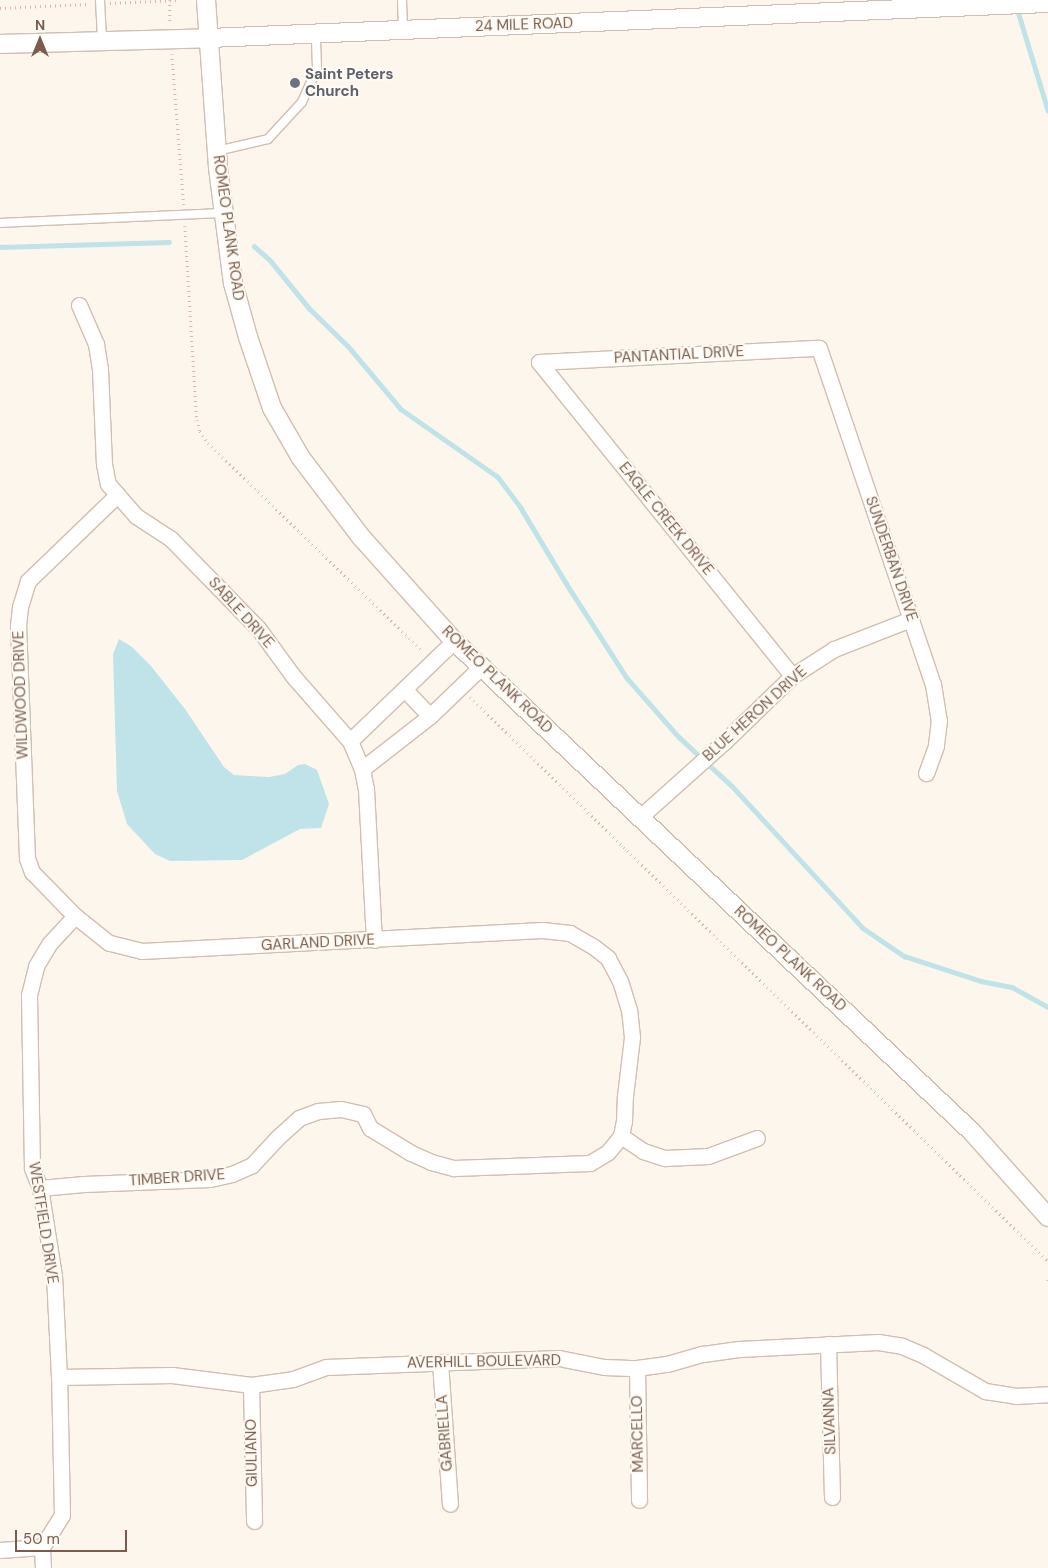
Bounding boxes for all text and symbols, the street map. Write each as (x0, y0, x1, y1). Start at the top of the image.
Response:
street label: 24 MILE ROAD (475, 14, 573, 36)
north arrow (15, 15, 65, 65)
text: N (35, 16, 45, 34)
place label: Saint Peters Church (305, 65, 393, 100)
marker: Saint Peters Church (289, 77, 301, 89)
street label: ROMEO PLANK ROAD (209, 154, 247, 302)
street label: PANTANTIAL DRIVE (613, 343, 745, 367)
street label: EAGLE CREEK DRIVE (615, 459, 717, 579)
street label: SUNDERBAN DRIVE (861, 494, 921, 624)
street label: SABLE DRIVE (204, 574, 278, 652)
street label: ROMEO PLANK ROAD (438, 622, 556, 738)
street label: WILDWOOD DRIVE (10, 630, 32, 760)
street label: BLUE HERON DRIVE (699, 663, 811, 765)
street label: ROMEO PLANK ROAD (730, 902, 850, 1016)
street label: GARLAND DRIVE (261, 931, 375, 955)
street label: WESTFIELD DRIVE (24, 1161, 62, 1285)
street label: TIMBER DRIVE (128, 1166, 226, 1190)
street label: AVERHILL BOULEVARD (407, 1352, 561, 1372)
street label: SILVANNA (820, 1387, 840, 1455)
street label: GABRIELLA (433, 1394, 457, 1472)
street label: MARCELLO (628, 1395, 648, 1473)
street label: GIULIANO (242, 1419, 262, 1487)
scale bar (18, 1520, 130, 1552)
text: 50 m (23, 1529, 60, 1549)

